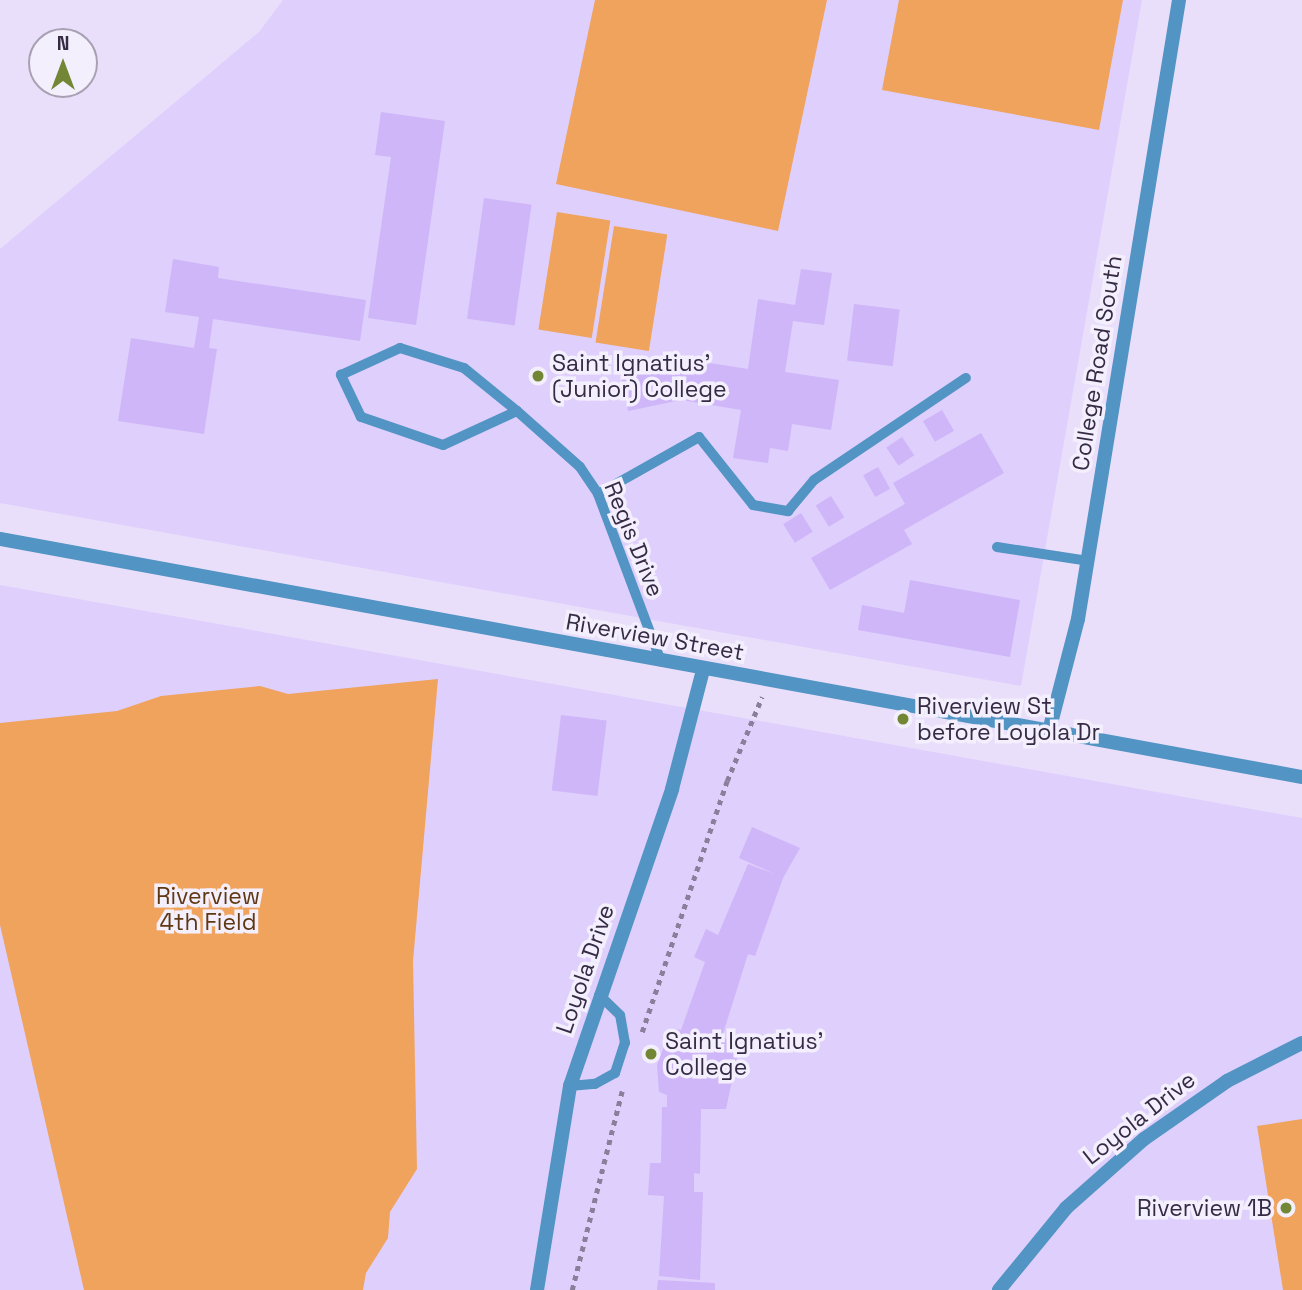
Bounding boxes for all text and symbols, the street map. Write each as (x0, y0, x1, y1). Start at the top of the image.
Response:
north arrow (28, 28, 98, 98)
text: N (57, 31, 69, 56)
street label: College Road South (1066, 253, 1128, 473)
place label: Saint Ignatius' (Junior) College (552, 349, 727, 403)
marker: Saint Ignatius' (Junior) College (530, 368, 546, 384)
street label: Regis Drive (598, 477, 670, 601)
street label: Riverview Street (564, 608, 746, 666)
place label: Riverview St before Loyola Dr (917, 692, 1100, 746)
marker: Riverview St before Loyola Dr (895, 711, 911, 727)
park label: Riverview 4th Field (156, 882, 260, 936)
street label: Loyola Drive (550, 901, 620, 1037)
place label: Saint Ignatius' College (665, 1027, 823, 1081)
marker: Saint Ignatius' College (643, 1046, 659, 1062)
street label: Loyola Drive (1077, 1066, 1201, 1170)
place label: Riverview 1B (1137, 1194, 1272, 1222)
marker: Riverview 1B (1278, 1200, 1294, 1216)

